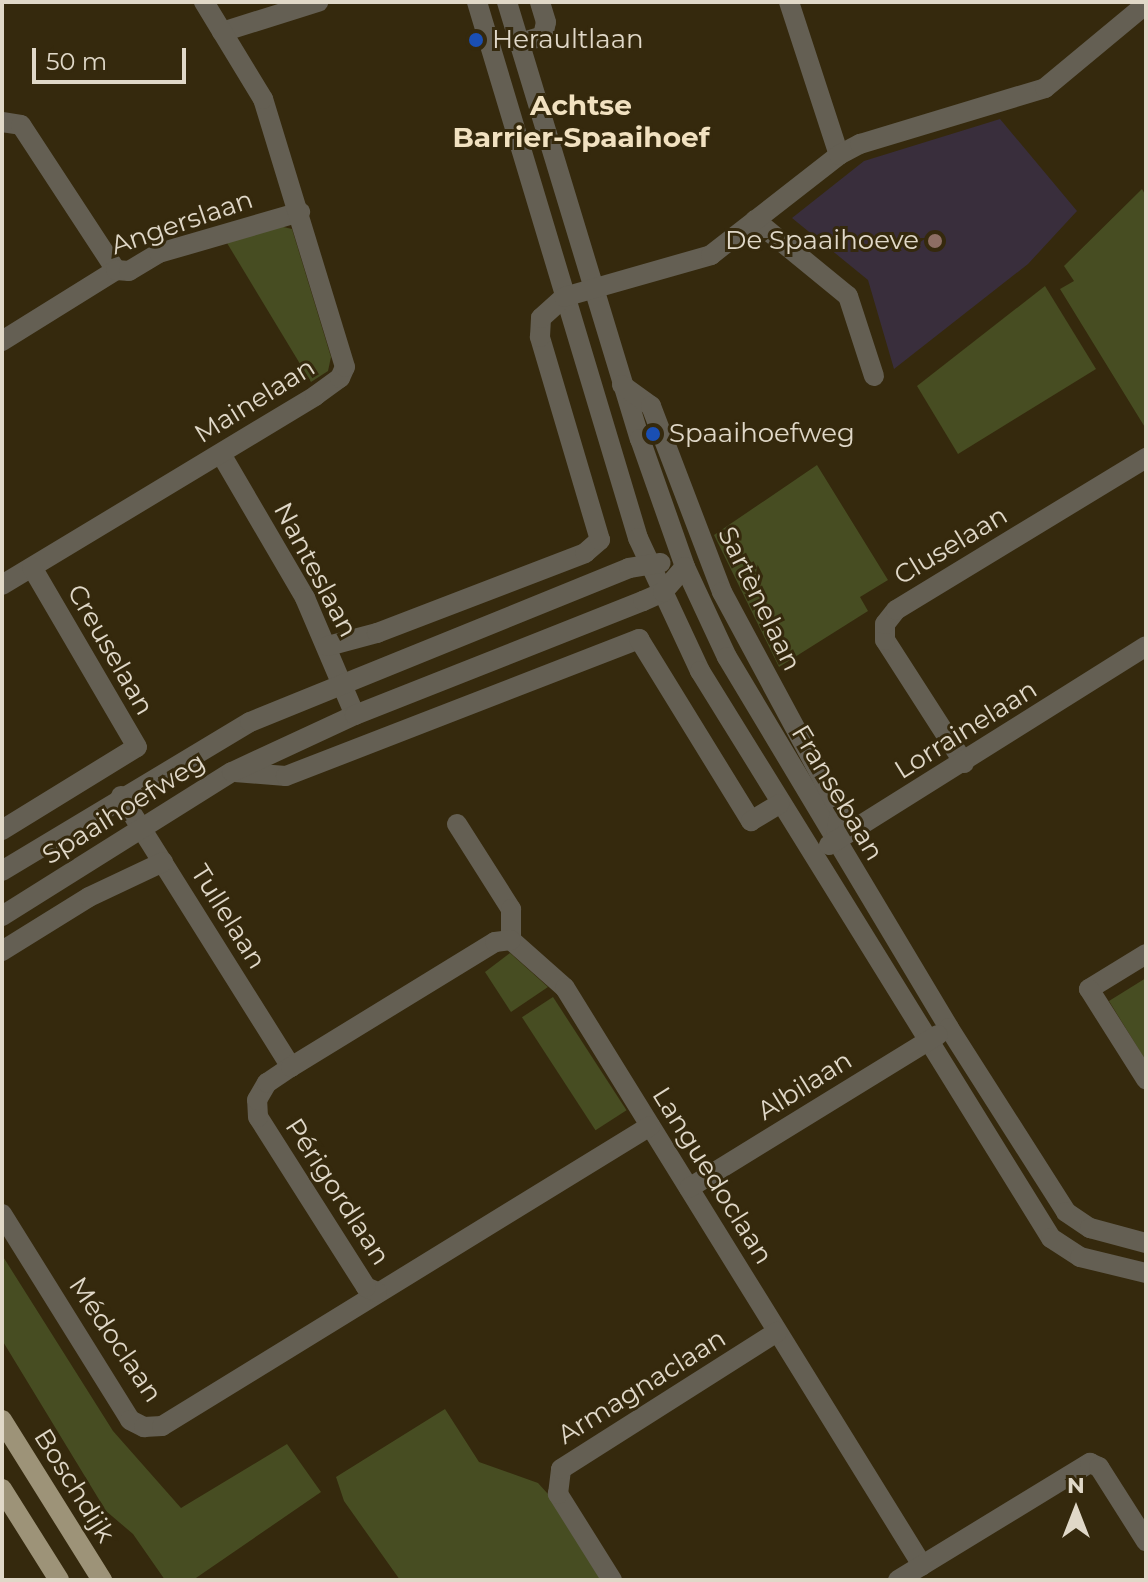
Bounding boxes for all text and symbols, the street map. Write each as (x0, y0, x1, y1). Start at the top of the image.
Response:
place label: Heraultlaan (492, 24, 644, 56)
marker: Heraultlaan (467, 31, 485, 49)
scale bar (36, 32, 190, 82)
text: 50 m (46, 47, 107, 76)
district label: Achtse Barrier-Spaaihoef (452, 88, 710, 154)
street label: Angerslaan (107, 184, 257, 262)
place label: De Spaaihoeve (725, 225, 919, 257)
marker: De Spaaihoeve (926, 232, 944, 250)
street label: Mainelaan (189, 352, 321, 450)
place label: Spaaihoefweg (669, 418, 855, 450)
marker: Spaaihoefweg (644, 425, 662, 443)
street label: Nanteslaan (267, 497, 363, 643)
street label: Cluselaan (889, 500, 1013, 592)
street label: Sartènelaan (711, 522, 807, 676)
street label: Creuselaan (60, 579, 160, 721)
street label: Lorrainelaan (889, 674, 1043, 786)
street label: Fransebaan (784, 720, 890, 866)
street label: Spaaihoefweg (37, 747, 211, 871)
street label: Tullelaan (184, 859, 272, 975)
street label: Albilaan (752, 1045, 858, 1127)
street label: Languedoclaan (645, 1082, 779, 1270)
street label: Périgordlaan (278, 1113, 396, 1271)
street label: Médoclaan (62, 1272, 168, 1408)
street label: Armagnaclaan (552, 1323, 732, 1451)
street label: Boschdijk (27, 1424, 121, 1548)
north arrow (1036, 1470, 1116, 1550)
text: N (1067, 1472, 1085, 1499)

